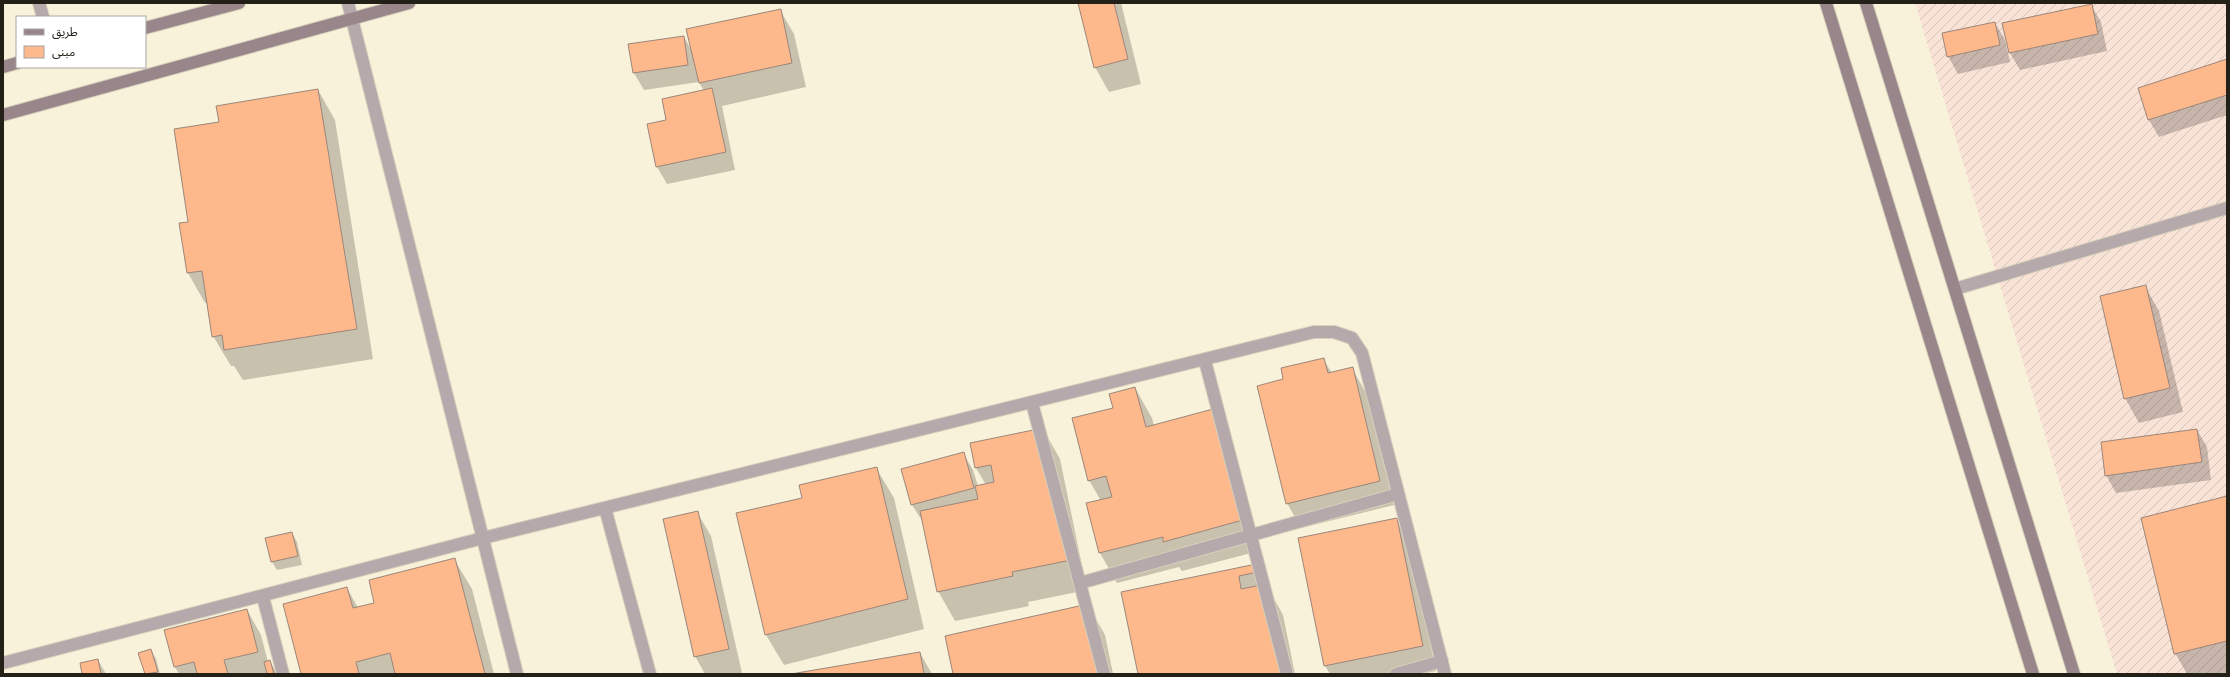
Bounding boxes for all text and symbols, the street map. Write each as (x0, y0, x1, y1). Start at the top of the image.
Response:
legend (16, 16, 146, 68)
text: طريق (52, 25, 78, 40)
text: مبنى (52, 45, 75, 59)

